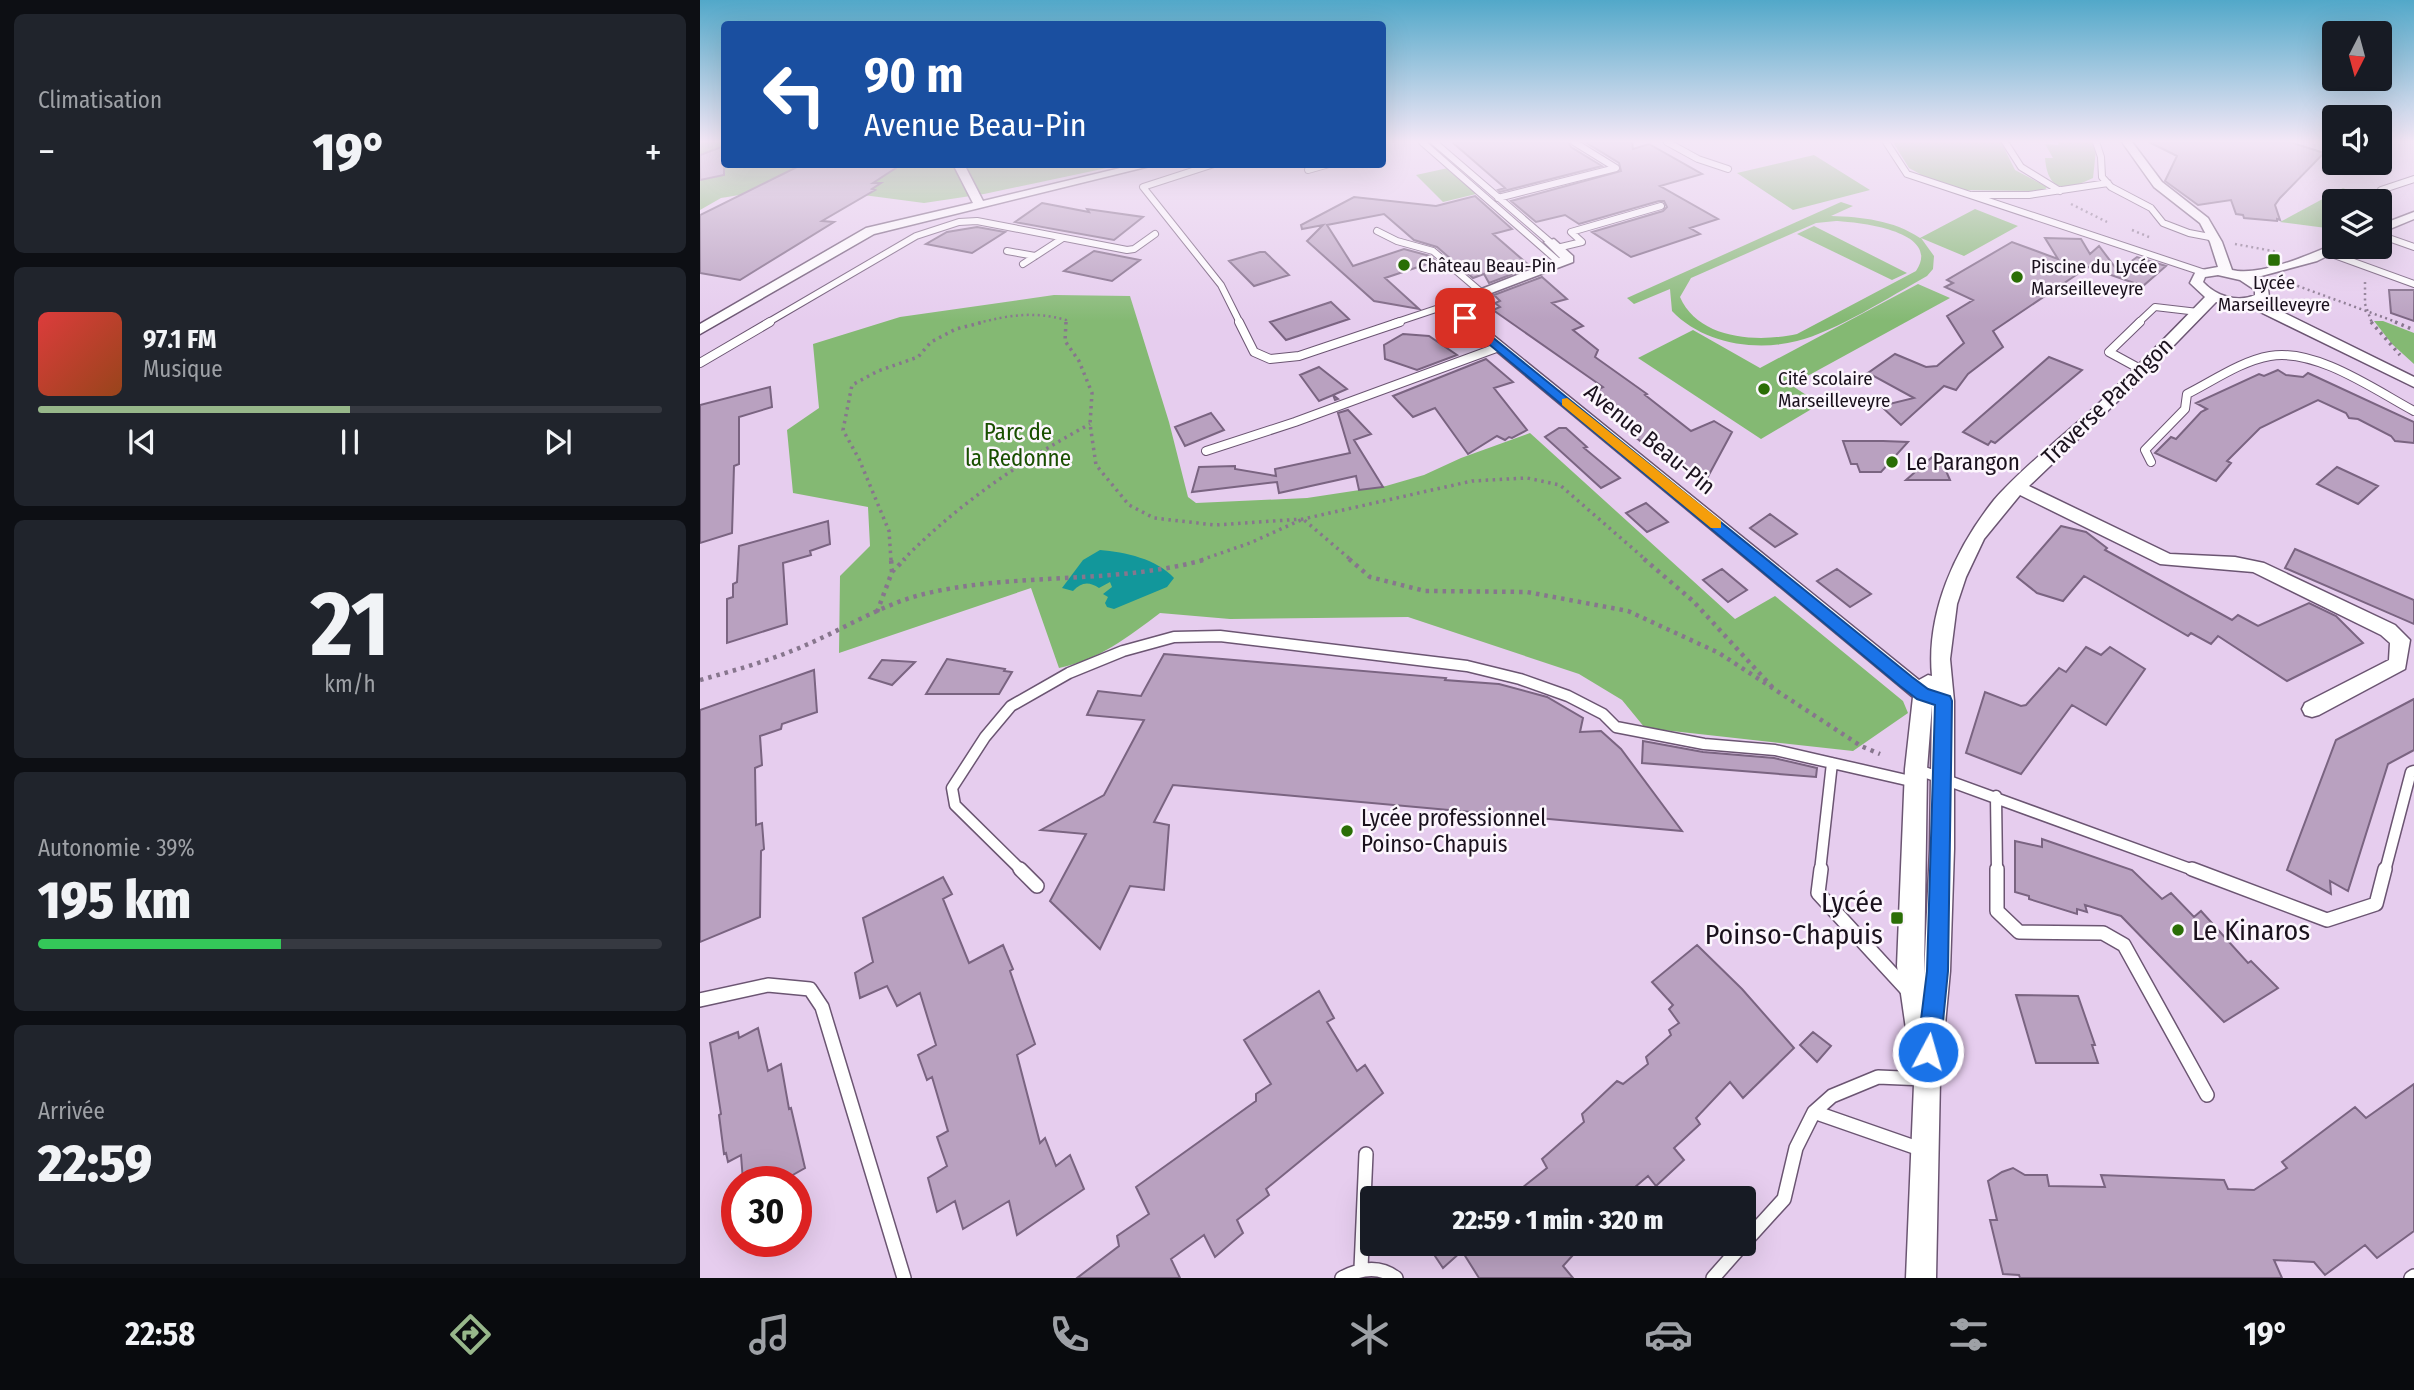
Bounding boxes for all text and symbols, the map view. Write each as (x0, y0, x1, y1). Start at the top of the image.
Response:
north arrow (2322, 21, 2392, 91)
map controls (2322, 21, 2392, 259)
text: 90 m (864, 46, 964, 105)
icon: left (749, 49, 840, 140)
text: Climatisation (38, 86, 162, 114)
button: sound (2322, 105, 2392, 175)
text: Avenue Beau-Pin (864, 106, 1087, 144)
text: 19° (313, 121, 387, 184)
text: − (38, 129, 55, 175)
text: + (645, 129, 662, 175)
button: layers (2322, 189, 2392, 259)
marker: Lycée Marseilleveyre (2266, 252, 2282, 268)
place label: Château Beau-Pin (1418, 254, 1556, 277)
place label: Piscine du Lycée Marseilleveyre (2031, 255, 2157, 300)
marker: Château Beau-Pin (1396, 257, 1412, 273)
marker: Piscine du Lycée Marseilleveyre (2009, 269, 2025, 285)
place label: Lycée Marseilleveyre (2218, 271, 2330, 316)
pin (1435, 288, 1495, 348)
icon: arrive (1446, 299, 1484, 337)
text: 97.1 FM (143, 324, 217, 355)
street label: Traverse Parangon (2036, 331, 2178, 471)
text: Musique (143, 355, 223, 383)
place label: Cité scolaire Marseilleveyre (1778, 367, 1890, 412)
street label: Avenue Beau-Pin (1579, 378, 1721, 500)
marker: Cité scolaire Marseilleveyre (1756, 381, 1772, 397)
park label: Parc de la Redonne (965, 418, 1071, 472)
icon: previous (123, 423, 161, 461)
icon: pause (331, 423, 369, 461)
icon: next (539, 423, 577, 461)
place label: Le Parangon (1906, 448, 2020, 476)
marker: Le Parangon (1884, 454, 1900, 470)
text: 21 (310, 570, 390, 679)
text: km/h (324, 670, 376, 698)
place label: Lycée professionnel Poinso-Chapuis (1361, 804, 1546, 858)
marker: Lycée professionnel Poinso-Chapuis (1339, 823, 1355, 839)
text: Autonomie · 39% (38, 834, 195, 862)
text: 195 km (38, 869, 191, 932)
place label: Lycée Poinso-Chapuis (1705, 886, 1883, 951)
marker: Lycée Poinso-Chapuis (1889, 910, 1905, 926)
place label: Le Kinaros (2192, 914, 2310, 947)
marker: Le Kinaros (2170, 922, 2186, 938)
position arrow (1891, 1015, 1965, 1089)
text: Arrivée (38, 1097, 105, 1125)
text: 22:59 (38, 1132, 152, 1195)
speed limit sign: 30 (721, 1166, 812, 1257)
text: 22:59 · 1 min · 320 m (1453, 1205, 1663, 1236)
icon: directions (446, 1310, 495, 1359)
icon: music (745, 1310, 794, 1359)
icon: phone (1045, 1310, 1094, 1359)
icon: climate (1345, 1310, 1394, 1359)
icon: car (1644, 1310, 1693, 1359)
icon: filters (1944, 1310, 1993, 1359)
text: 22:58 (125, 1315, 195, 1353)
text: 19° (2244, 1315, 2289, 1353)

